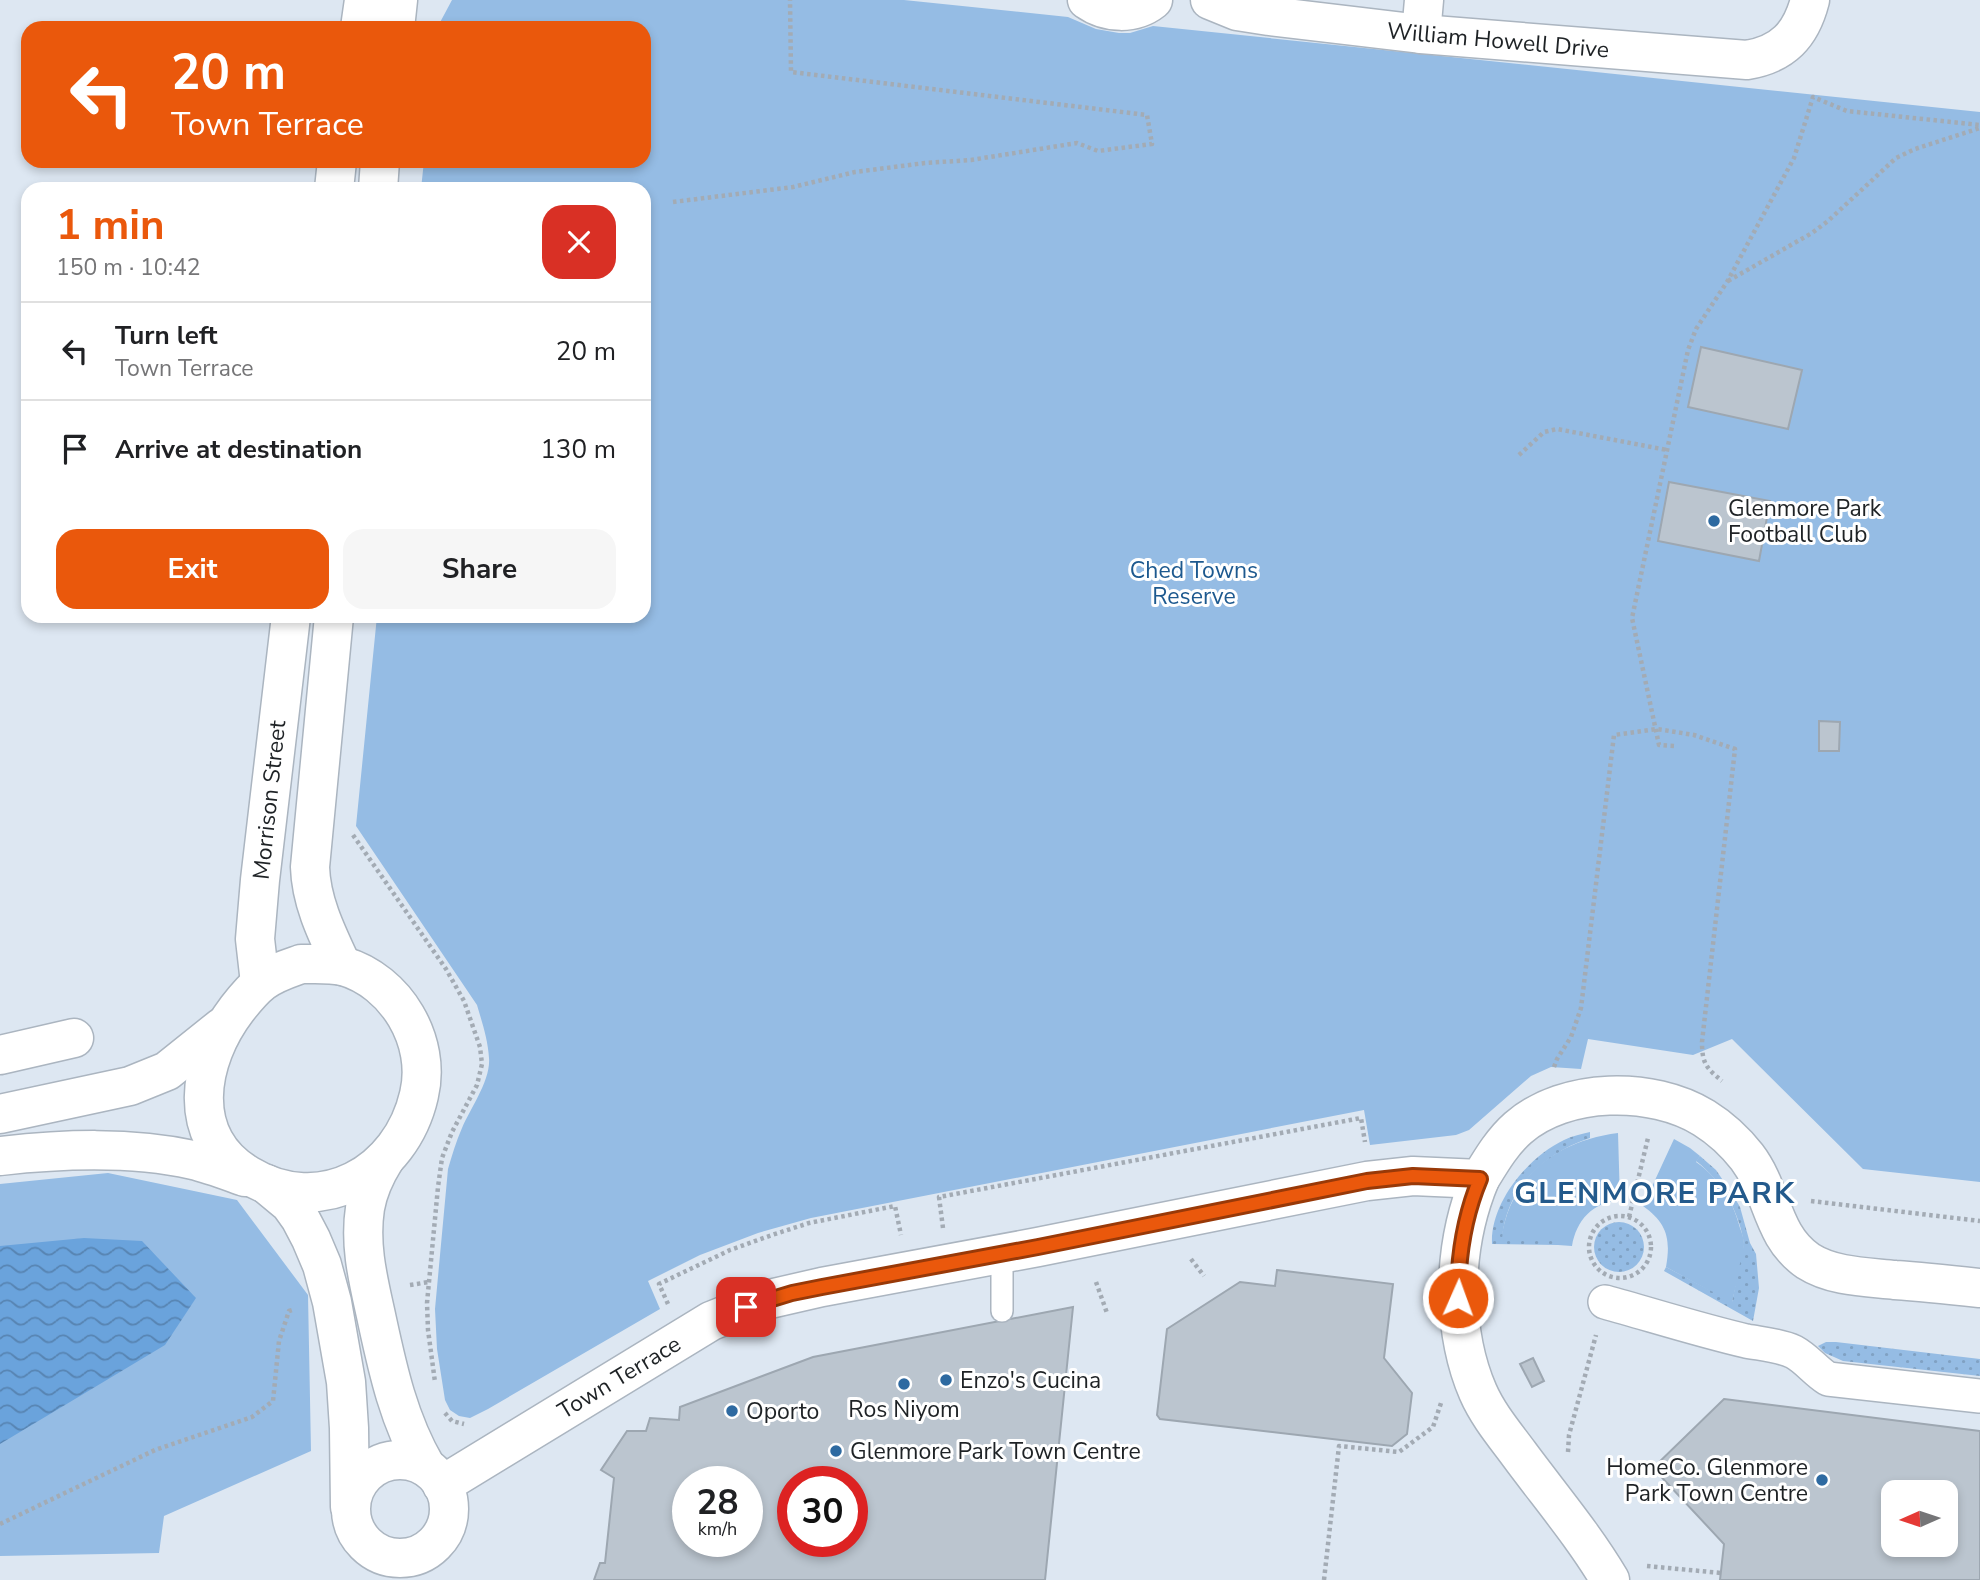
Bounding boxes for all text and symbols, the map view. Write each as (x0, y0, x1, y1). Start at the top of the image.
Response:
street label: William Howell Drive (1386, 15, 1610, 66)
text: 20 m (171, 39, 286, 106)
icon: left (56, 49, 147, 140)
text: Town Terrace (171, 103, 364, 146)
text: 1 min (56, 197, 165, 254)
button: close (542, 205, 616, 279)
text: 150 m · 10:42 (56, 252, 201, 283)
text: Turn left (115, 318, 218, 353)
icon: left (56, 332, 94, 370)
text: 20 m (556, 334, 616, 369)
text: Town Terrace (115, 353, 254, 384)
icon: arrive (56, 430, 94, 468)
text: Arrive at destination (115, 432, 362, 467)
text: 130 m (540, 432, 616, 467)
place label: Glenmore Park Football Club (1728, 493, 1882, 550)
marker: Glenmore Park Football Club (1706, 513, 1722, 529)
button: Exit (56, 529, 329, 609)
button: Share (343, 529, 616, 609)
park label: Ched Towns Reserve (1130, 555, 1258, 612)
street label: Morrison Street (246, 718, 293, 881)
district label: GLENMORE PARK (1514, 1173, 1796, 1214)
position arrow (1421, 1261, 1495, 1335)
pin (716, 1277, 776, 1337)
icon: arrive (727, 1288, 765, 1326)
street label: Town Terrace (552, 1328, 687, 1426)
place label: Enzo's Cucina (960, 1365, 1101, 1396)
marker: Enzo's Cucina (938, 1372, 954, 1388)
marker: Ros Niyom (896, 1376, 912, 1392)
place label: Ros Niyom (848, 1394, 960, 1425)
place label: Oporto (746, 1396, 819, 1427)
marker: Oporto (724, 1403, 740, 1419)
place label: Glenmore Park Town Centre (850, 1436, 1141, 1467)
marker: Glenmore Park Town Centre (828, 1443, 844, 1459)
place label: HomeCo. Glenmore Park Town Centre (1606, 1452, 1808, 1509)
speed limit sign: 30 (777, 1466, 868, 1557)
marker: HomeCo. Glenmore Park Town Centre (1814, 1472, 1830, 1488)
text: 28 (696, 1479, 739, 1526)
north arrow (1881, 1480, 1958, 1558)
map controls (1881, 1480, 1958, 1557)
text: km/h (698, 1517, 737, 1541)

